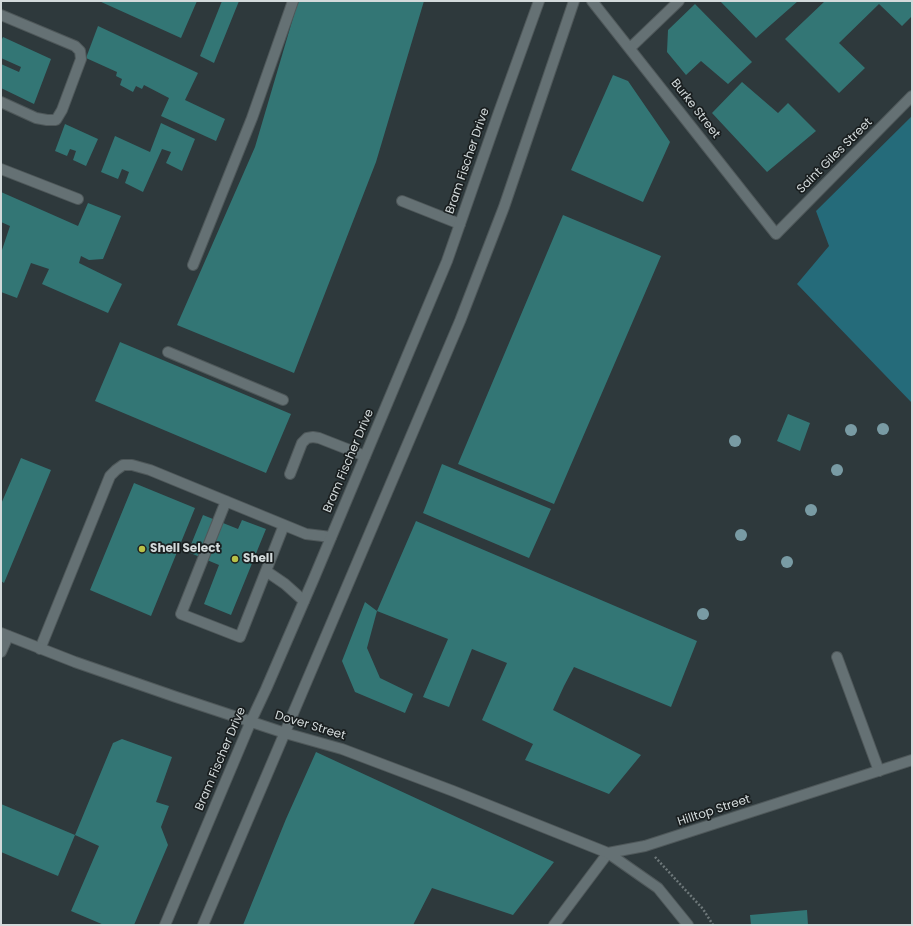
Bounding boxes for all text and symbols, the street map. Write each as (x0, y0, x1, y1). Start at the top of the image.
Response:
street label: Burke Street (667, 76, 723, 142)
street label: Bram Fischer Drive (443, 106, 493, 216)
street label: Saint Giles Street (794, 115, 876, 197)
street label: Bram Fischer Drive (321, 407, 377, 515)
place label: Shell Select (150, 542, 220, 556)
marker: Shell Select (137, 544, 147, 554)
place label: Shell (243, 552, 273, 566)
marker: Shell (230, 554, 240, 564)
street label: Bram Fischer Drive (193, 705, 249, 813)
street label: Dover Street (273, 708, 347, 744)
street label: Hilltop Street (676, 792, 752, 830)

